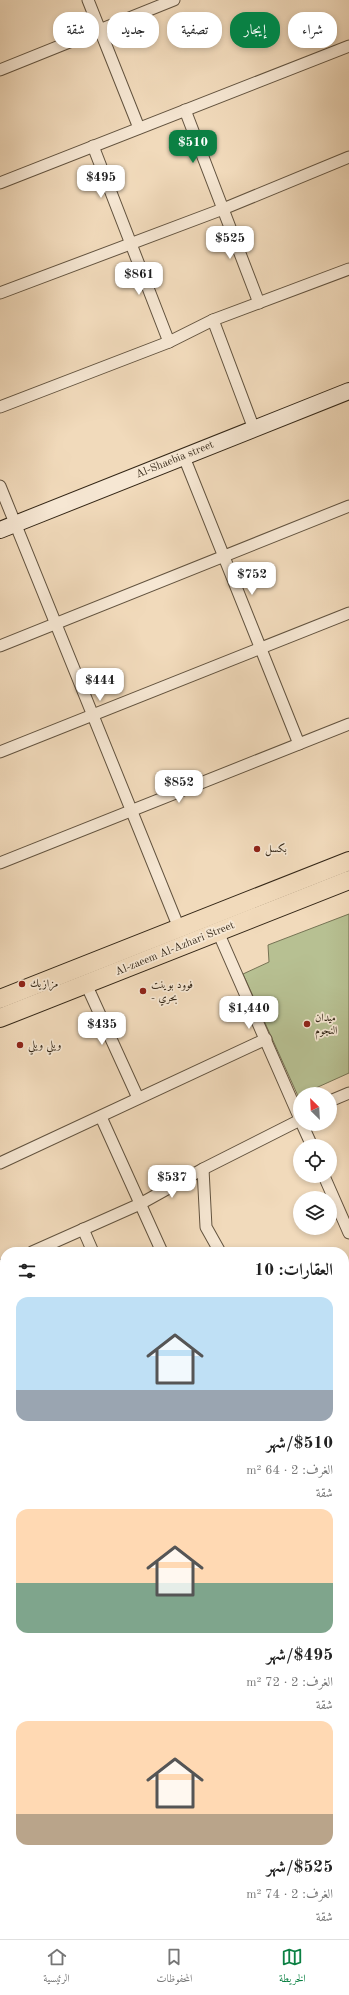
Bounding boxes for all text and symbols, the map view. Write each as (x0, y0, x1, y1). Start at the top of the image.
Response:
chip: شقة (53, 12, 99, 48)
chip: جديد (107, 12, 159, 48)
chip: تصفية (167, 12, 222, 48)
chip: إيجار (230, 12, 280, 48)
chip: شراء (288, 12, 337, 48)
pin: $510 (169, 130, 217, 164)
text: $510 (178, 136, 208, 149)
pin: $495 (77, 165, 125, 199)
text: $495 (86, 171, 116, 184)
pin: $525 (206, 226, 254, 260)
text: $525 (215, 232, 245, 245)
pin: $861 (115, 262, 163, 296)
text: $861 (124, 268, 154, 281)
street label: Al-Shaebia street (134, 439, 216, 481)
pin: $752 (228, 562, 276, 596)
text: $752 (237, 568, 267, 581)
pin: $444 (76, 668, 124, 702)
text: $444 (85, 674, 115, 687)
pin: $852 (155, 770, 203, 804)
text: $852 (164, 776, 194, 789)
place label: بكسل (265, 843, 287, 857)
marker: بكسل (252, 844, 262, 854)
street label: Al-zaeem Al-Azhari Street (114, 920, 236, 978)
place label: مزازيك (30, 978, 58, 991)
marker: مزازيك (17, 979, 27, 989)
place label: فوود بوينت - بحري (151, 980, 193, 1006)
marker: فوود بوينت - بحري (138, 986, 148, 996)
pin: $1,440 (216, 996, 282, 1030)
text: $1,440 (228, 1002, 270, 1015)
pin: $435 (78, 1012, 126, 1046)
place label: ميدان النجوم (315, 1013, 337, 1040)
text: $435 (87, 1018, 117, 1031)
marker: ميدان النجوم (302, 1019, 312, 1029)
marker: ويلي ويلي (15, 1040, 25, 1050)
place label: ويلي ويلي (28, 1040, 61, 1055)
north arrow (293, 1087, 337, 1131)
map controls (293, 1087, 337, 1235)
button: locate (293, 1139, 337, 1183)
pin: $537 (148, 1165, 196, 1199)
text: $537 (157, 1171, 187, 1184)
button: layers (293, 1191, 337, 1235)
icon: filters (16, 1260, 38, 1282)
text: العقارات: 10 (254, 1262, 333, 1279)
icon: home (139, 1323, 211, 1395)
text: $510/شهر (266, 1435, 333, 1452)
text: الغرف: 2 · 64 m² (246, 1464, 333, 1477)
text: شقة (316, 1487, 333, 1500)
icon: home (139, 1535, 211, 1607)
text: $495/شهر (266, 1647, 333, 1664)
text: الغرف: 2 · 72 m² (246, 1676, 333, 1689)
text: شقة (316, 1699, 333, 1712)
icon: home (139, 1747, 211, 1819)
text: $525/شهر (266, 1859, 333, 1876)
text: الغرف: 2 · 74 m² (246, 1888, 333, 1901)
text: شقة (316, 1911, 333, 1924)
tab: الرئيسية (43, 1946, 70, 1989)
tab: المحفوظات (156, 1946, 192, 1989)
tab: الخريطة (279, 1946, 306, 1989)

